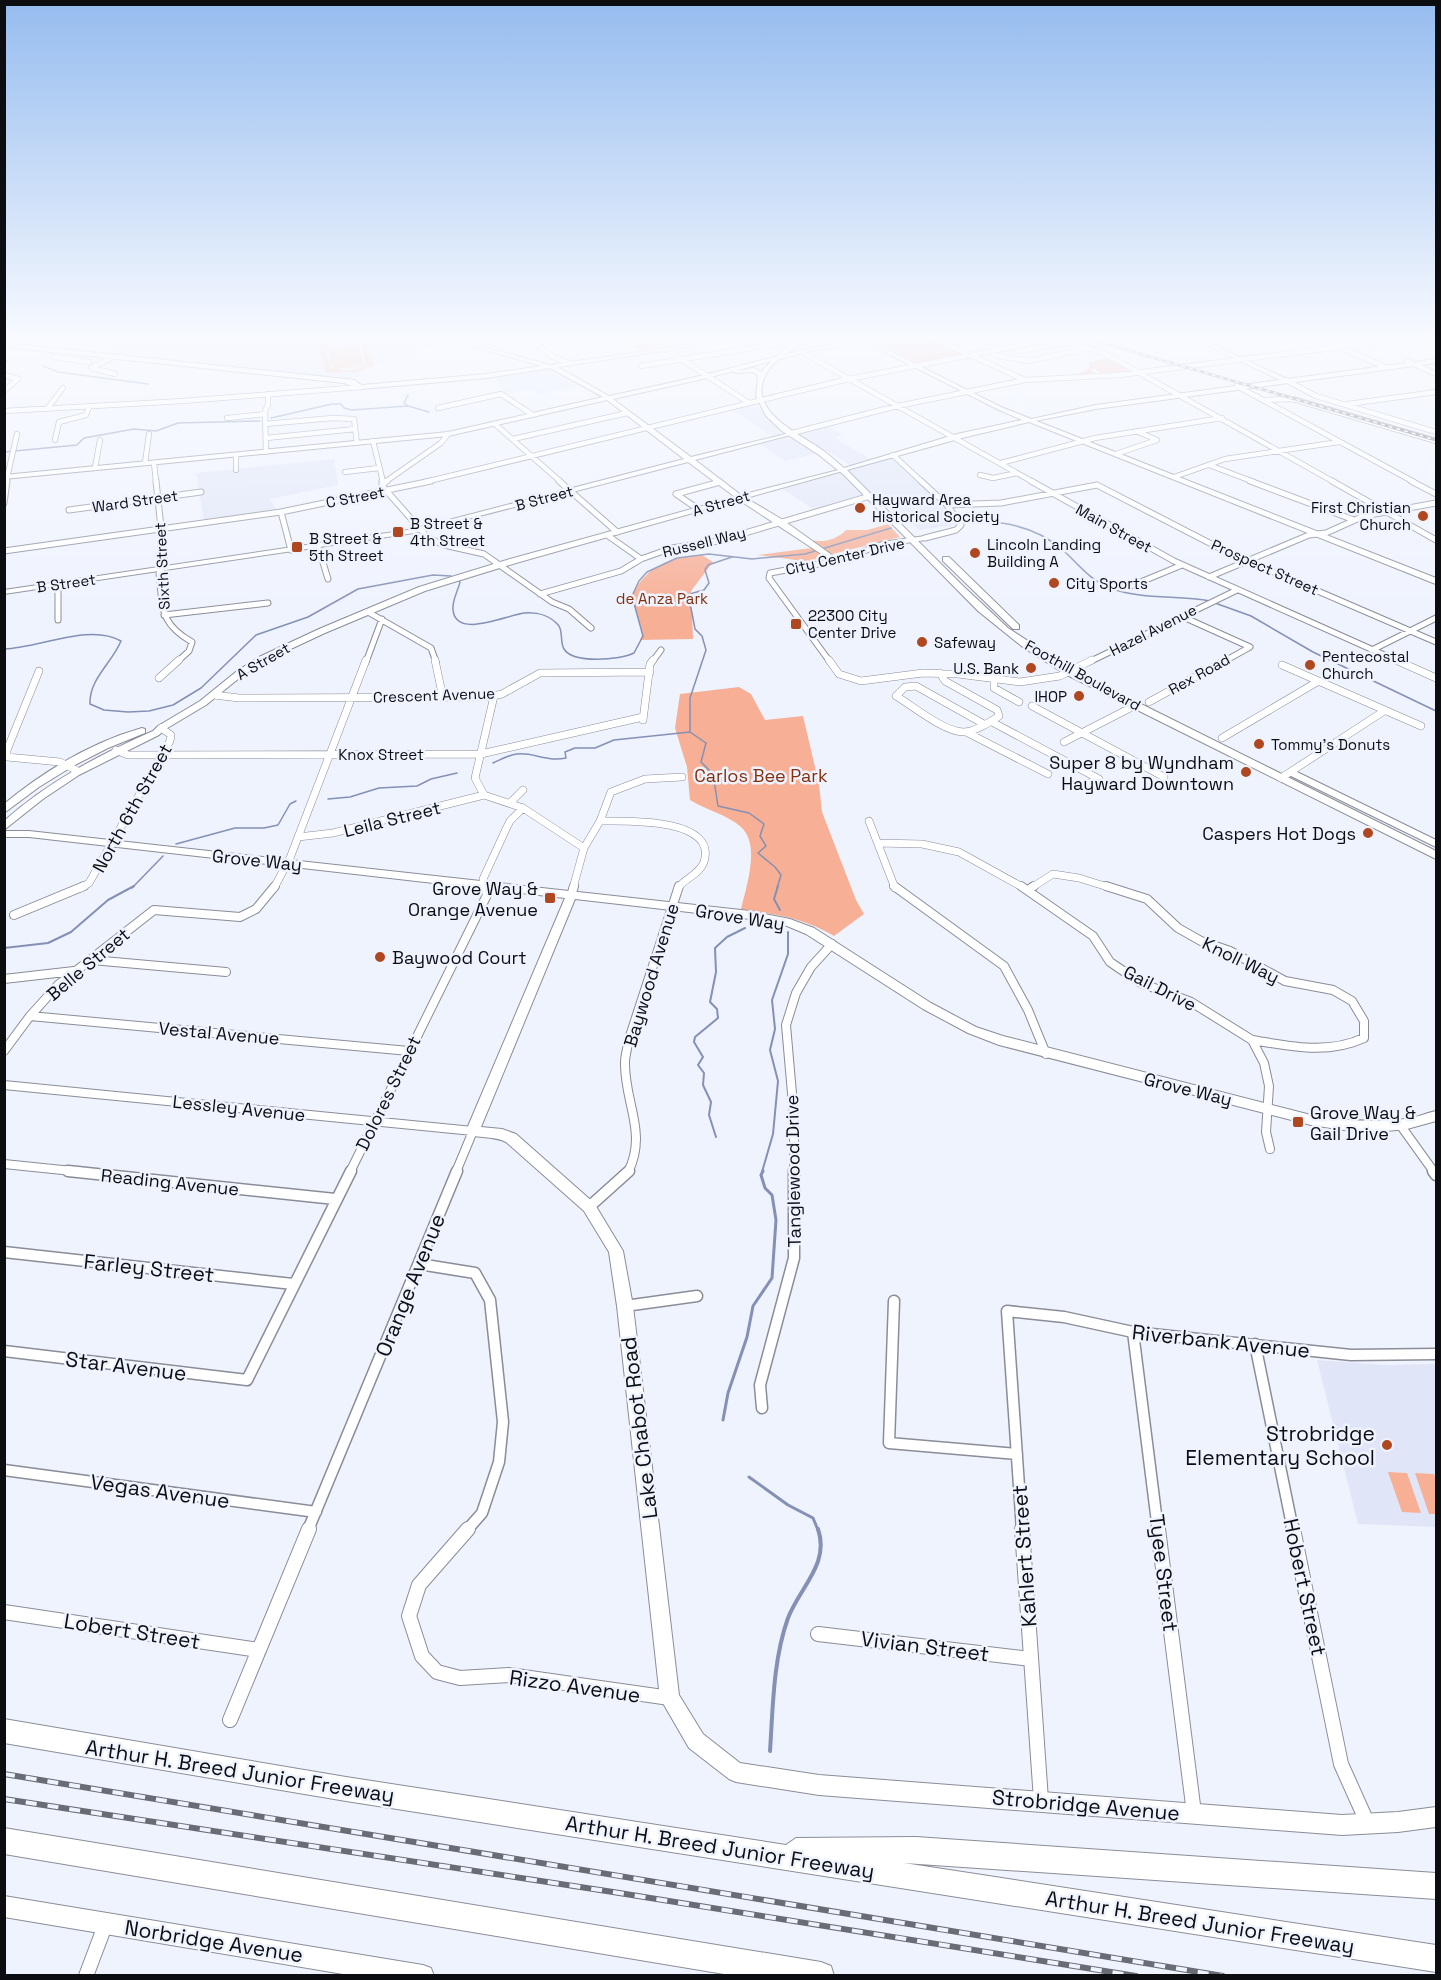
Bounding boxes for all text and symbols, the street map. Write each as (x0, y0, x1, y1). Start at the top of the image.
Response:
street label: B Street (513, 481, 575, 515)
street label: C Street (324, 482, 386, 512)
street label: Ward Street (91, 486, 179, 516)
street label: A Street (690, 486, 752, 520)
place label: Hayward Area Historical Society (872, 490, 999, 526)
place label: First Christian Church (1311, 498, 1411, 534)
street label: Main Street (1073, 499, 1155, 557)
marker: Hayward Area Historical Society (853, 501, 867, 515)
marker: First Christian Church (1416, 509, 1430, 523)
place label: B Street & 4th Street (410, 514, 485, 550)
street label: Sixth Street (150, 522, 174, 610)
street label: Russell Way (660, 522, 748, 562)
marker: B Street & 4th Street (391, 525, 405, 539)
place label: B Street & 5th Street (309, 529, 384, 565)
street label: City Center Drive (784, 533, 907, 579)
place label: Lincoln Landing Building A (987, 535, 1101, 571)
street label: Prospect Street (1208, 535, 1322, 599)
marker: B Street & 5th Street (290, 540, 304, 554)
marker: Lincoln Landing Building A (968, 546, 982, 560)
street label: B Street (35, 569, 97, 597)
place label: City Sports (1066, 574, 1148, 593)
marker: City Sports (1047, 576, 1061, 590)
park label: de Anza Park (616, 589, 708, 608)
street label: Hazel Avenue (1106, 600, 1200, 660)
place label: 22300 City Center Drive (808, 606, 897, 642)
marker: 22300 City Center Drive (789, 617, 803, 631)
place label: Safeway (934, 633, 996, 652)
marker: Safeway (915, 635, 929, 649)
street label: Foothill Boulevard (1022, 635, 1144, 715)
street label: A Street (233, 638, 293, 684)
place label: Pentecostal Church (1322, 647, 1409, 683)
street label: Rex Road (1165, 649, 1233, 699)
marker: Pentecostal Church (1303, 658, 1317, 672)
place label: U.S. Bank (953, 659, 1019, 678)
marker: U.S. Bank (1024, 661, 1038, 675)
street label: Crescent Avenue (373, 683, 495, 707)
place label: IHOP (1034, 687, 1067, 706)
marker: IHOP (1072, 689, 1086, 703)
place label: Tommy's Donuts (1271, 735, 1390, 754)
marker: Tommy's Donuts (1252, 737, 1266, 751)
street label: North 6th Street (87, 740, 177, 876)
street label: Knox Street (338, 745, 424, 764)
place label: Super 8 by Wyndham Hayward Downtown (1049, 751, 1234, 795)
park label: Carlos Bee Park (694, 764, 828, 787)
marker: Super 8 by Wyndham Hayward Downtown (1239, 765, 1253, 779)
street label: Leila Street (341, 796, 443, 842)
place label: Caspers Hot Dogs (1202, 822, 1356, 845)
marker: Caspers Hot Dogs (1361, 826, 1375, 840)
street label: Grove Way (211, 844, 303, 876)
place label: Grove Way & Orange Avenue (408, 877, 538, 921)
marker: Grove Way & Orange Avenue (543, 891, 557, 905)
street label: Grove Way (694, 899, 786, 935)
street label: Baywood Avenue (618, 900, 684, 1050)
street label: Belle Street (42, 923, 134, 1005)
street label: Knoll Way (1199, 931, 1283, 989)
place label: Baywood Court (392, 946, 527, 969)
marker: Baywood Court (373, 950, 387, 964)
street label: Gail Drive (1120, 960, 1200, 1016)
street label: Vestal Avenue (158, 1016, 280, 1050)
street label: Dolores Street (350, 1032, 426, 1154)
street label: Grove Way (1141, 1067, 1235, 1111)
street label: Lessley Avenue (171, 1090, 307, 1126)
street label: Tanglewood Drive (780, 1094, 806, 1248)
place label: Grove Way & Gail Drive (1310, 1101, 1416, 1145)
marker: Grove Way & Gail Drive (1291, 1115, 1305, 1129)
street label: Reading Avenue (100, 1163, 240, 1201)
street label: Orange Avenue (369, 1210, 451, 1360)
street label: Farley Street (82, 1248, 216, 1288)
street label: Riverbank Avenue (1131, 1318, 1311, 1364)
street label: Lake Chabot Road (614, 1335, 664, 1521)
street label: Star Avenue (64, 1345, 188, 1387)
place label: Strobridge Elementary School (1185, 1420, 1375, 1471)
marker: Strobridge Elementary School (1380, 1438, 1394, 1452)
street label: Vegas Avenue (89, 1468, 231, 1514)
street label: Kahlert Street (1006, 1484, 1042, 1628)
street label: Tyee Street (1143, 1513, 1185, 1633)
street label: Hobert Street (1277, 1516, 1333, 1658)
street label: Lobert Street (62, 1607, 202, 1655)
street label: Vivian Street (859, 1625, 991, 1667)
street label: Rizzo Avenue (508, 1663, 642, 1709)
street label: Arthur H. Breed Junior Freeway (84, 1733, 396, 1809)
street label: Strobridge Avenue (991, 1783, 1181, 1827)
street label: Arthur H. Breed Junior Freeway (564, 1809, 876, 1885)
street label: Arthur H. Breed Junior Freeway (1044, 1884, 1356, 1960)
street label: Norbridge Avenue (123, 1914, 305, 1968)

